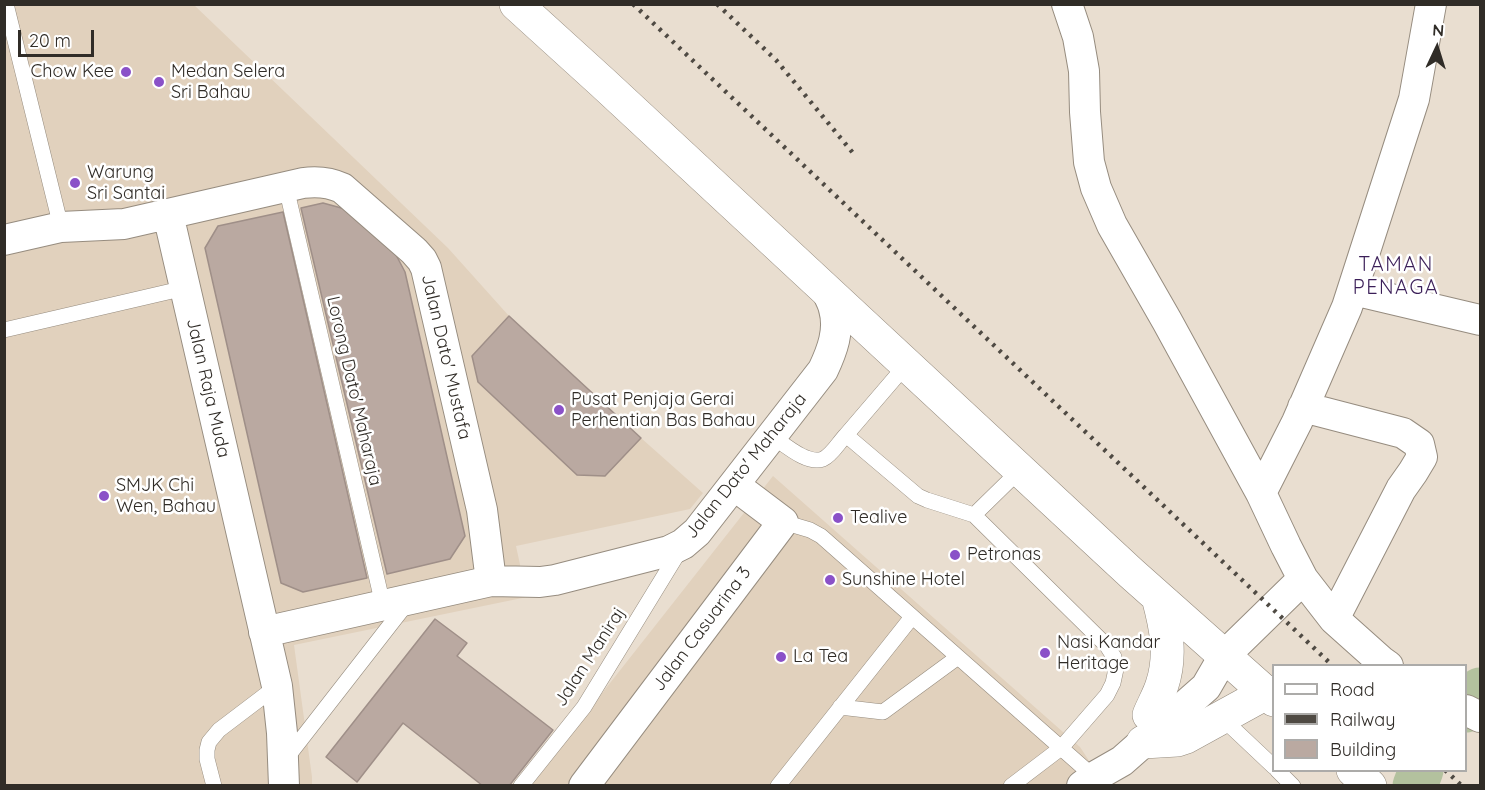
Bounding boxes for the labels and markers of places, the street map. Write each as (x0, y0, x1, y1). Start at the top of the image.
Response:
place label: Chow Kee (31, 61, 114, 83)
place label: Medan Selera Sri Bahau (171, 61, 285, 104)
marker: Chow Kee (119, 65, 133, 79)
marker: Medan Selera Sri Bahau (152, 75, 166, 89)
place label: Warung Sri Santai (87, 162, 165, 204)
marker: Warung Sri Santai (68, 176, 82, 190)
place label: Pusat Penjaja Gerai Perhentian Bas Bahau (571, 389, 755, 432)
marker: Pusat Penjaja Gerai Perhentian Bas Bahau (552, 403, 566, 417)
place label: SMJK Chi Wen, Bahau (116, 475, 216, 518)
marker: SMJK Chi Wen, Bahau (97, 489, 111, 503)
place label: Tealive (850, 507, 907, 529)
marker: Tealive (831, 511, 845, 525)
place label: Petronas (967, 544, 1041, 566)
marker: Petronas (948, 548, 962, 562)
place label: Sunshine Hotel (842, 569, 965, 591)
marker: Sunshine Hotel (823, 573, 837, 587)
place label: Nasi Kandar Heritage (1057, 632, 1160, 674)
place label: La Tea (793, 646, 848, 668)
marker: Nasi Kandar Heritage (1038, 646, 1052, 660)
marker: La Tea (774, 650, 788, 664)

